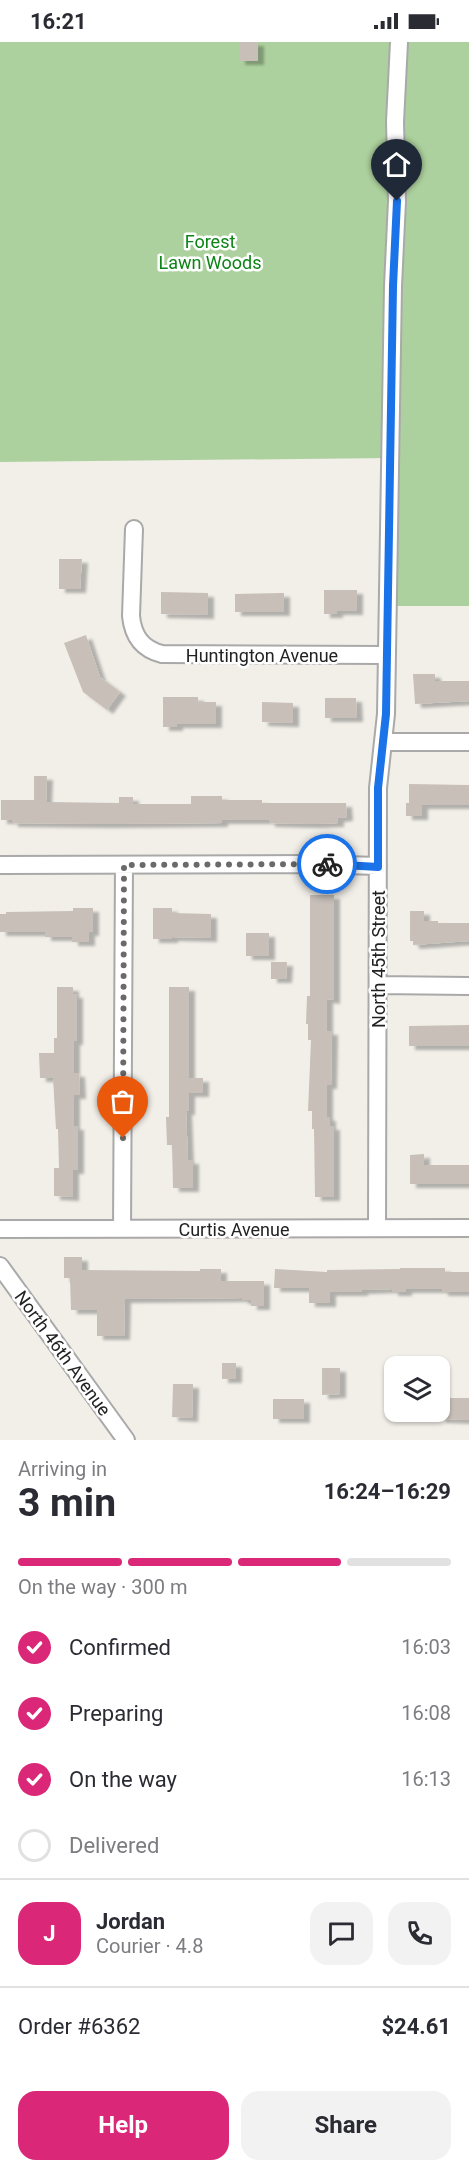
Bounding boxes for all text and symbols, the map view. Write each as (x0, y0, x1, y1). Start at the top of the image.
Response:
text: 16:21 (30, 9, 87, 34)
pin (371, 139, 422, 201)
icon: home (380, 148, 413, 181)
park label: Forest Lawn Woods (158, 231, 262, 273)
street label: Huntington Avenue (186, 645, 338, 666)
courier (297, 834, 357, 894)
icon: bike (311, 848, 344, 881)
street label: North 45th Street (368, 890, 389, 1028)
pin (97, 1076, 148, 1138)
icon: bag (106, 1085, 139, 1118)
street label: Curtis Avenue (178, 1219, 290, 1240)
street label: North 46th Avenue (11, 1286, 115, 1420)
map controls (384, 1356, 450, 1422)
button: layers (384, 1356, 450, 1422)
text: Arriving in (18, 1457, 107, 1481)
text: 16:24–16:29 (324, 1479, 451, 1504)
text: 3 min (18, 1480, 116, 1526)
text: On the way · 300 m (18, 1575, 187, 1599)
icon: check (18, 1631, 51, 1664)
text: Confirmed (69, 1635, 171, 1660)
text: 16:03 (401, 1635, 451, 1659)
icon: check (18, 1697, 51, 1730)
text: Preparing (69, 1701, 163, 1726)
text: 16:08 (401, 1701, 451, 1725)
icon: check (18, 1763, 51, 1796)
text: On the way (69, 1767, 177, 1792)
text: 16:13 (401, 1767, 451, 1791)
text: Delivered (69, 1833, 159, 1858)
button: chat (310, 1902, 373, 1965)
button: phone (388, 1902, 451, 1965)
text: Jordan (96, 1909, 165, 1934)
text: J (43, 1921, 56, 1946)
text: Courier · 4.8 (96, 1934, 203, 1958)
text: Order #6362 (18, 2014, 140, 2039)
text: $24.61 (382, 2014, 451, 2039)
button: Help (18, 2091, 229, 2160)
button: Share (241, 2091, 451, 2160)

